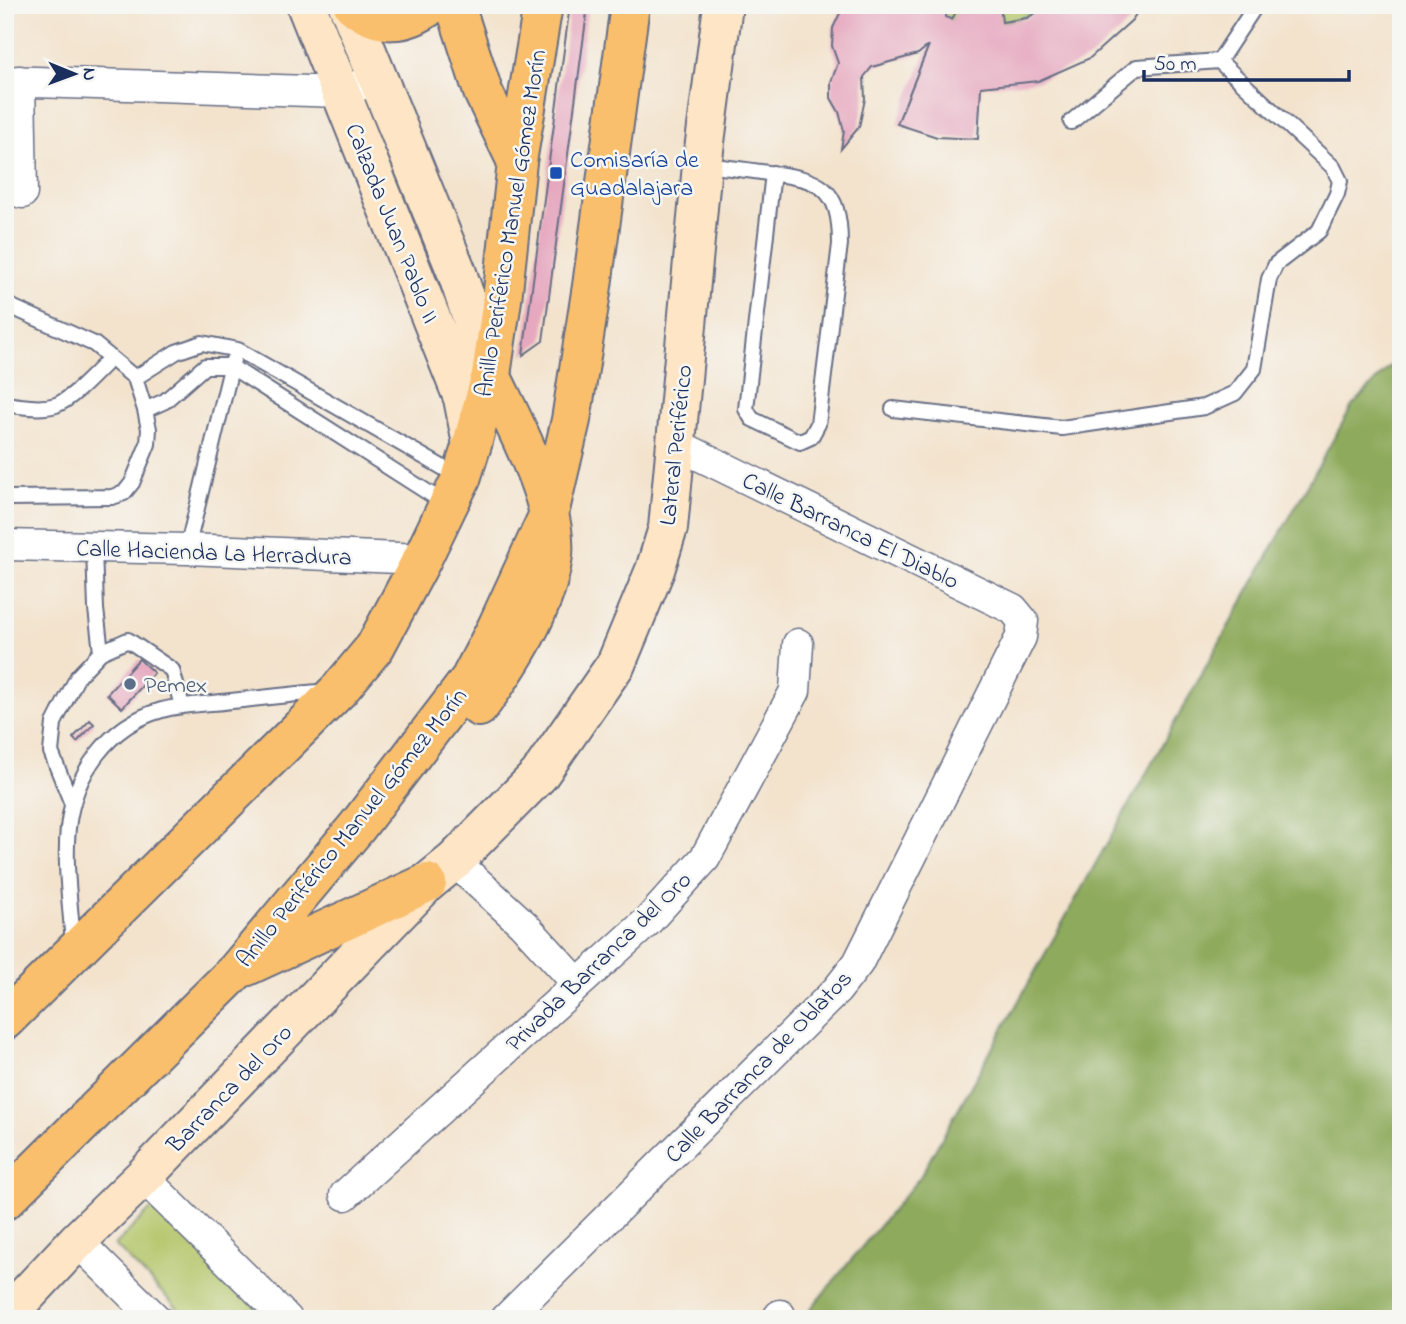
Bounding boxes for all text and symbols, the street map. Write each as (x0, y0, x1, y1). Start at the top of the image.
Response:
north arrow (38, 38, 108, 108)
scale bar (1144, 38, 1348, 82)
street label: Anillo Periférico Manuel Gómez Morín (468, 47, 557, 400)
text: 50 m (1154, 50, 1197, 80)
text: N (75, 68, 102, 81)
street label: Calzada Juan Pablo II (335, 119, 447, 329)
place label: Comisaría de Guadalajara (570, 144, 699, 207)
marker: Comisaría de Guadalajara (548, 165, 564, 181)
street label: Lateral Periférico (652, 363, 703, 527)
street label: Calle Barranca El Diablo (736, 465, 964, 600)
street label: Calle Hacienda La Herradura (75, 532, 352, 577)
place label: Pemex (144, 669, 207, 704)
marker: Pemex (122, 676, 138, 692)
street label: Anillo Periférico Manuel Gómez Morín (229, 681, 477, 976)
street label: Privada Barranca del Oro (499, 864, 701, 1061)
street label: Calle Barranca de Oblatos (658, 963, 862, 1172)
street label: Barranca del Oro (159, 1017, 302, 1163)

